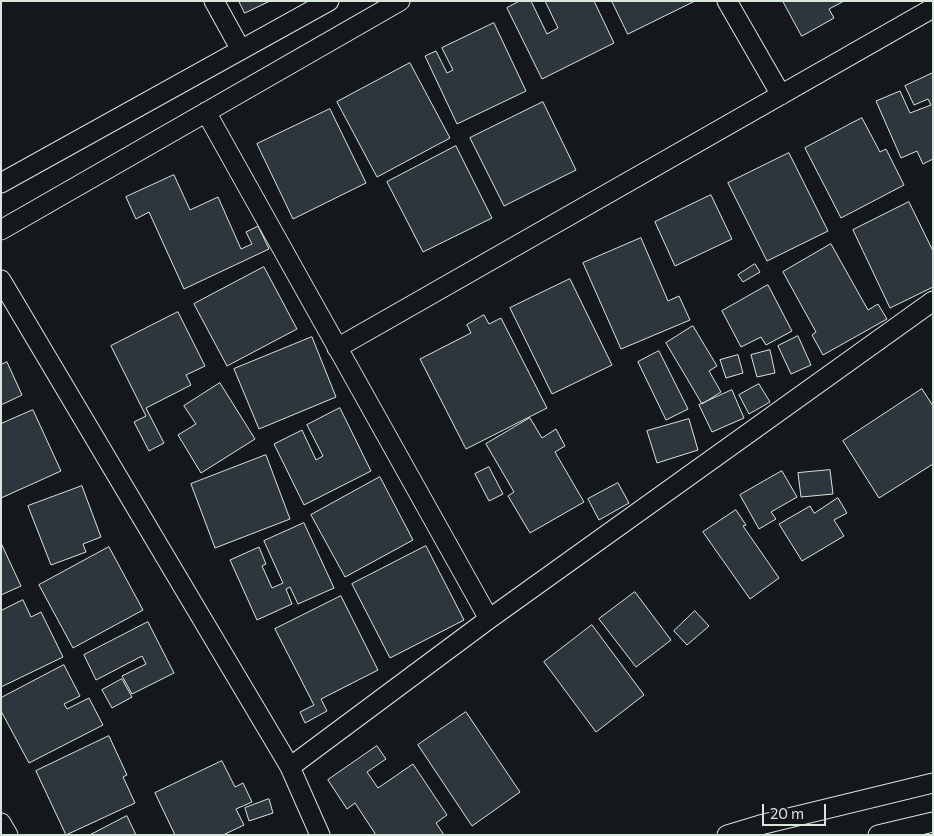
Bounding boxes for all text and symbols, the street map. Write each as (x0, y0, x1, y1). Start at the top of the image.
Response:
scale bar (764, 794, 828, 826)
text: 20 m (770, 804, 804, 822)

